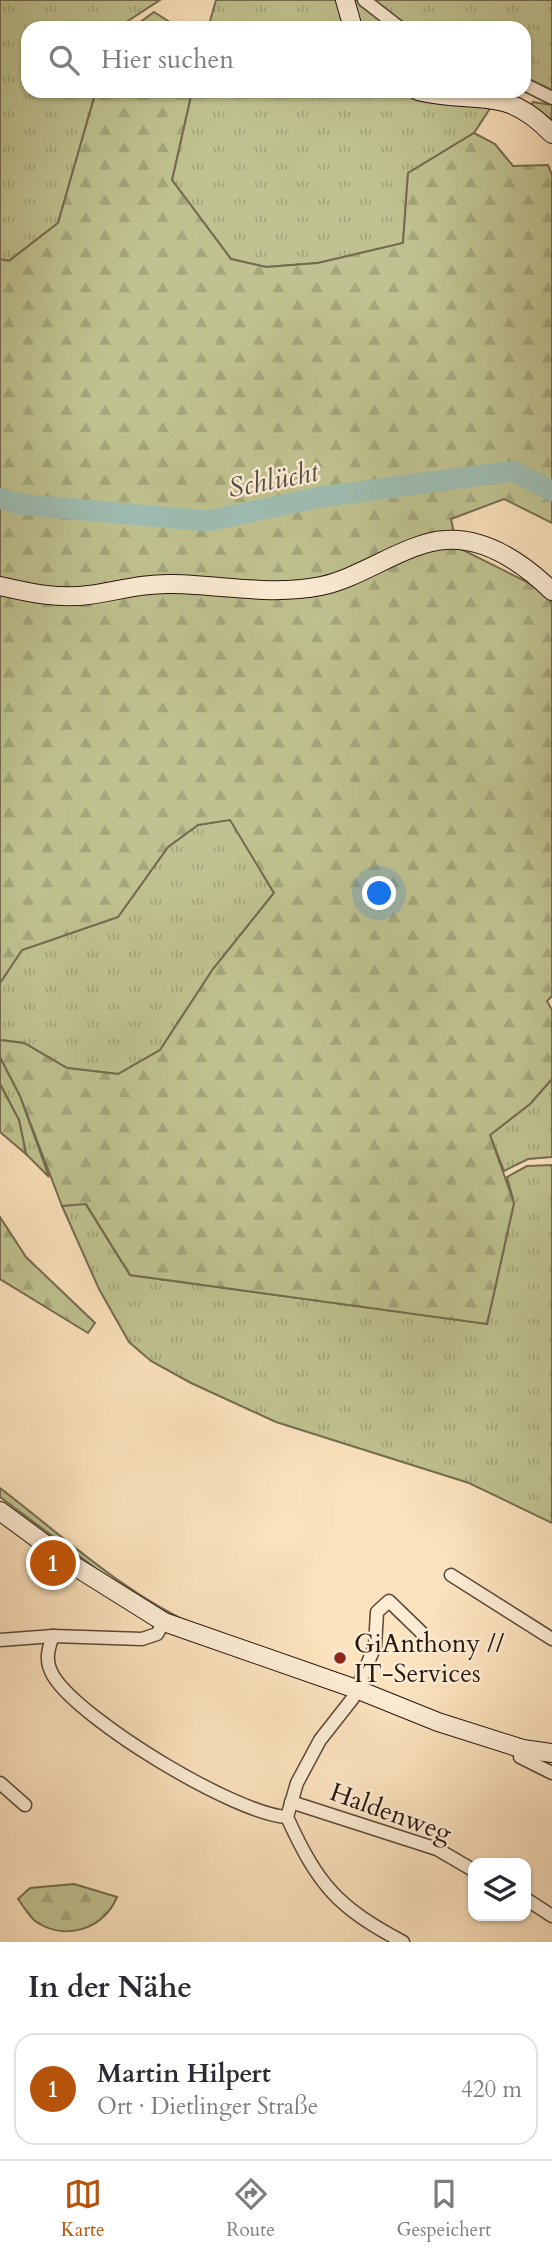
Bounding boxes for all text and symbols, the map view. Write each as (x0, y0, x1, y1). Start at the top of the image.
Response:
search box (21, 21, 531, 98)
icon: search (45, 41, 83, 79)
text: Hier suchen (101, 42, 234, 77)
water label: Schlücht (225, 452, 322, 507)
your location (362, 876, 396, 910)
pin: 1 (30, 1537, 76, 1589)
place label: GiAnthony // IT-Services (354, 1626, 505, 1691)
marker: GiAnthony // IT-Services (332, 1650, 348, 1666)
street label: Haldenweg (325, 1774, 457, 1851)
map controls (468, 1858, 531, 1921)
button: layers (468, 1858, 531, 1921)
text: In der Nähe (28, 1967, 192, 2008)
text: Martin Hilpert (97, 2056, 271, 2091)
text: 1 (47, 2074, 59, 2105)
text: 420 m (461, 2074, 522, 2105)
text: Ort · Dietlinger Straße (97, 2091, 318, 2122)
tab: Karte (61, 2175, 105, 2243)
tab: Route (226, 2175, 275, 2243)
tab: Gespeichert (396, 2175, 491, 2243)

